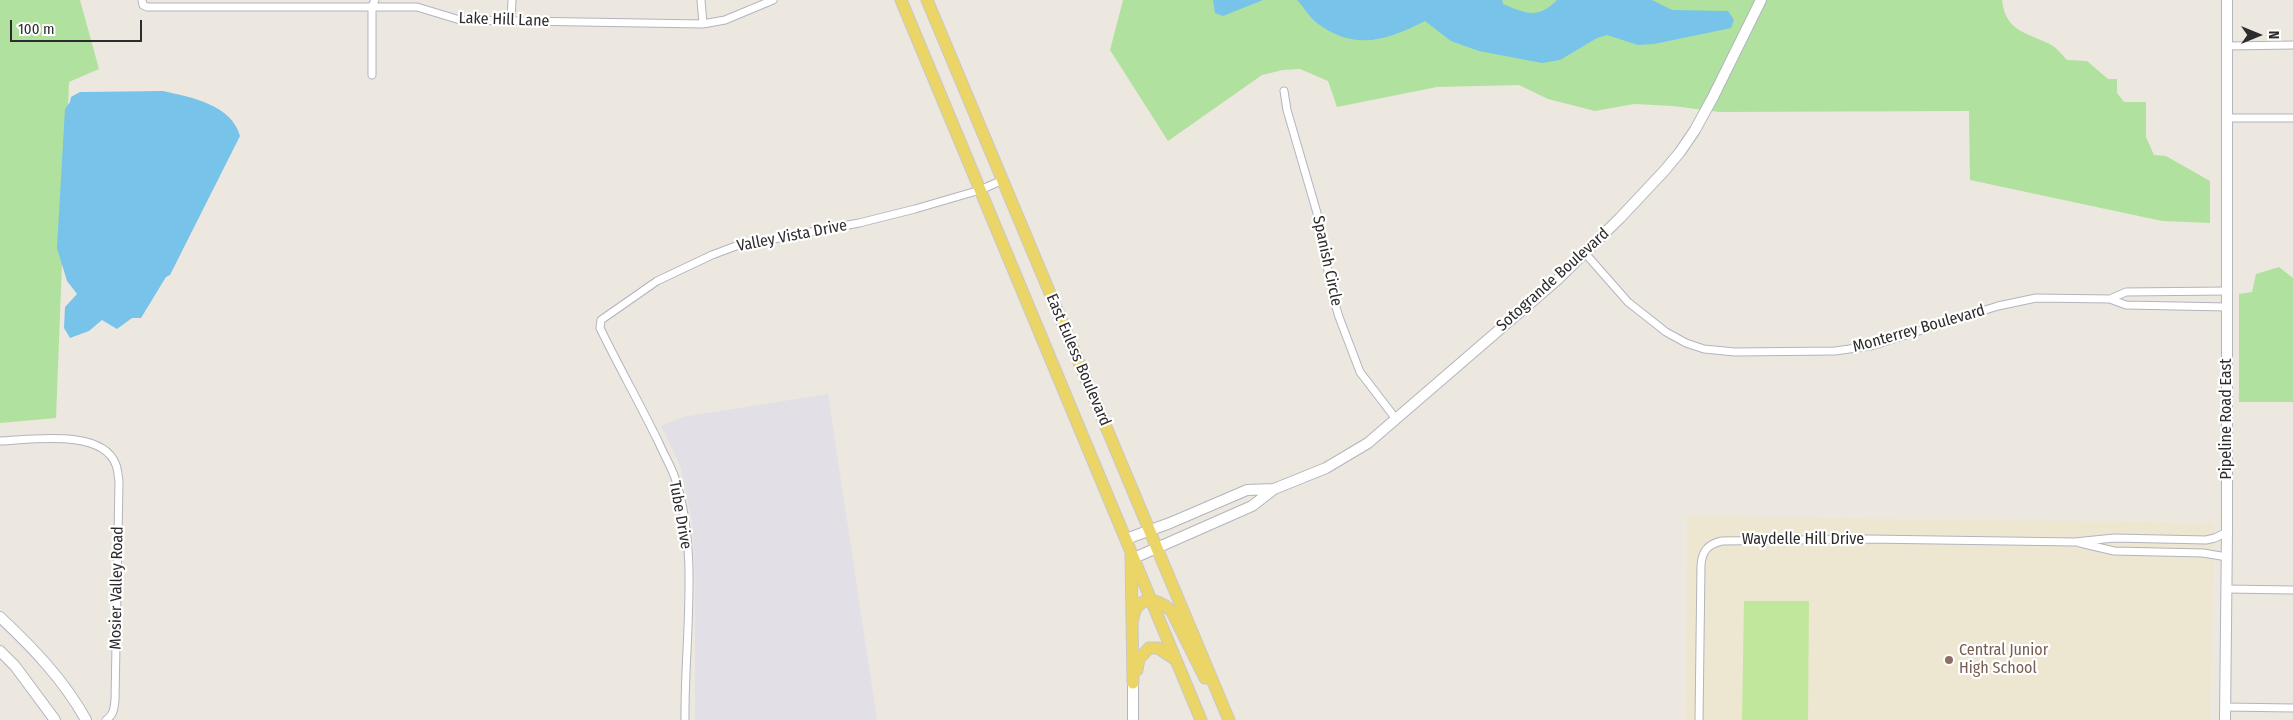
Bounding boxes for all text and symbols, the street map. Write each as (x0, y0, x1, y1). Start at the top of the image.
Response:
street label: Lake Hill Lane (458, 9, 550, 31)
scale bar (12, 10, 145, 42)
north arrow (2233, 10, 2283, 60)
text: 100 m (18, 20, 55, 38)
text: N (2265, 31, 2282, 39)
street label: Spanish Circle (1308, 214, 1346, 308)
street label: Valley Vista Drive (735, 216, 849, 256)
street label: Sotogrande Boulevard (1493, 224, 1613, 336)
street label: East Euless Boulevard (1041, 291, 1115, 429)
street label: Monterrey Boulevard (1851, 301, 1987, 357)
street label: Pipeline Road East (2217, 358, 2237, 480)
street label: Tube Drive (665, 479, 695, 551)
street label: Mosier Valley Road (106, 526, 128, 650)
street label: Waydelle Hill Drive (1742, 530, 1864, 550)
place label: Central Junior High School (1959, 641, 2048, 679)
marker: Central Junior High School (1943, 654, 1955, 666)

